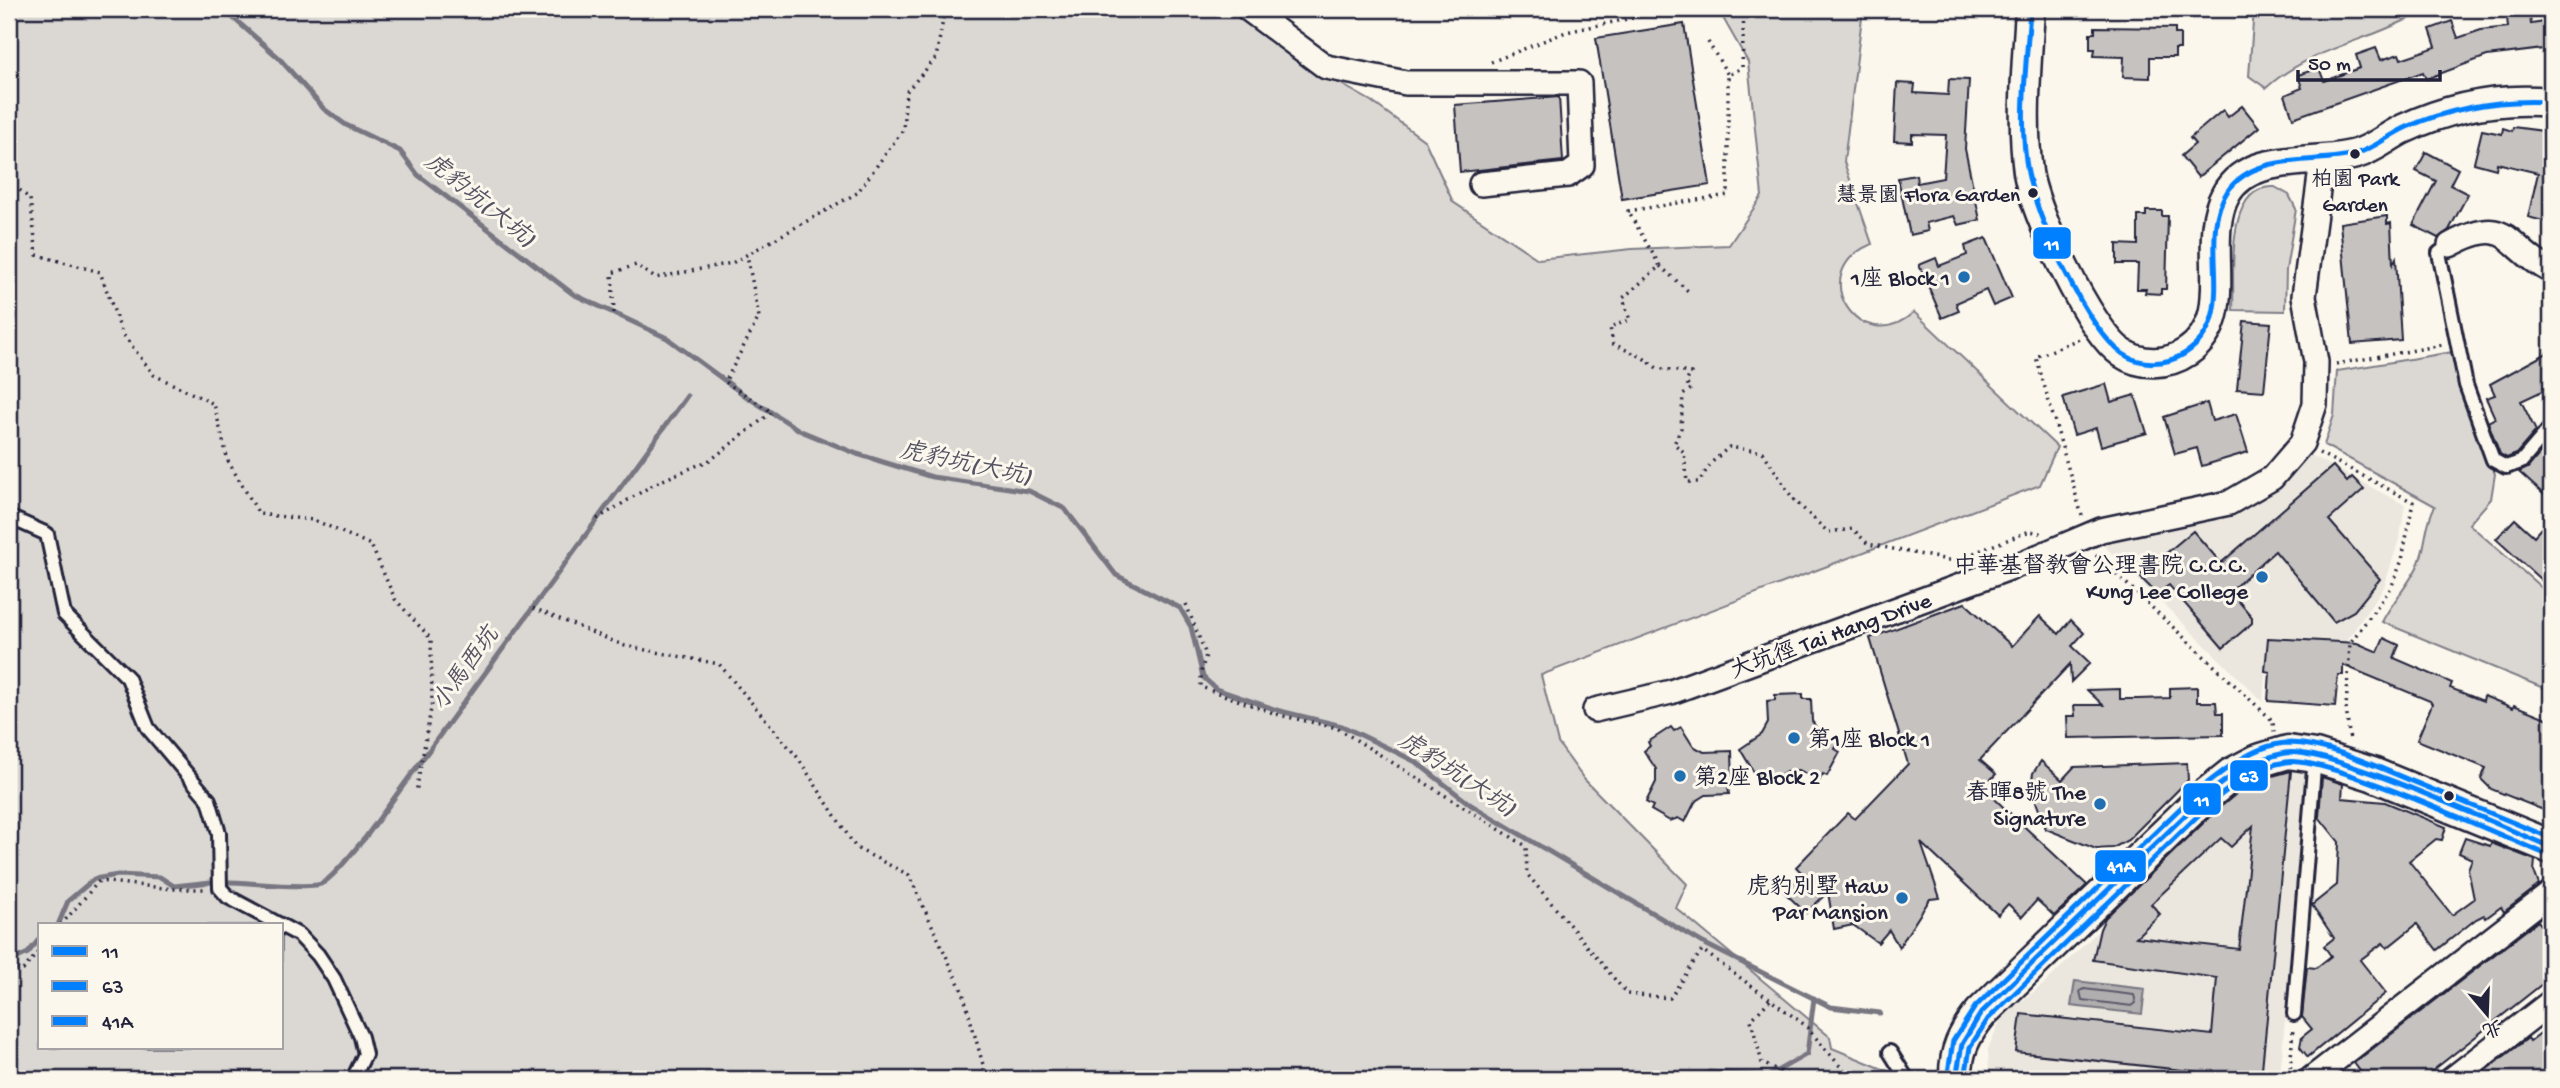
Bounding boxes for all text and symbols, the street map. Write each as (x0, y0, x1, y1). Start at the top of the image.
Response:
scale bar (2298, 38, 2439, 82)
text: 50 m (2308, 54, 2351, 79)
marker: 柏園 Park Garden (2348, 147, 2362, 161)
water label: 虎豹坑(大坑) (418, 148, 541, 255)
place label: 柏園 Park Garden (2311, 168, 2401, 220)
place label: 慧景園 Flora Garden (1836, 183, 2020, 210)
marker: 慧景園 Flora Garden (2026, 186, 2040, 200)
line badge: 11 (2032, 226, 2072, 260)
text: 11 (2043, 235, 2060, 258)
place label: 1座 Block 1 (1850, 266, 1950, 294)
marker: 1座 Block 1 (1956, 269, 1972, 285)
water label: 虎豹坑(大坑) (897, 436, 1034, 494)
place label: 中華基督教會公理書院 C.C.C. Kung Lee College (1953, 552, 2249, 607)
marker: 中華基督教會公理書院 C.C.C. Kung Lee College (2254, 569, 2270, 585)
street label: 大坑徑 Tai Hang Drive (1727, 587, 1936, 686)
water label: 小馬西坑 (426, 620, 509, 717)
water label: 虎豹坑(大坑) (1392, 727, 1521, 825)
place label: 第1座 Block 1 (1808, 727, 1930, 755)
marker: 第1座 Block 1 (1786, 730, 1802, 746)
line badge: 63 (2229, 759, 2269, 792)
place label: 第2座 Block 2 (1694, 765, 1820, 793)
text: 63 (2239, 767, 2259, 790)
marker: 第2座 Block 2 (1672, 768, 1688, 784)
place label: 春暉8號 The Signature (1966, 780, 2087, 834)
line badge: 11 (2182, 782, 2222, 816)
unlabelled marker (2442, 789, 2456, 803)
text: 11 (2193, 791, 2210, 814)
marker: 春暉8號 The Signature (2092, 796, 2108, 812)
line badge: 41A (2094, 849, 2147, 883)
text: 41A (2106, 857, 2137, 880)
place label: 虎豹別墅 Haw Par Mansion (1747, 873, 1888, 928)
marker: 虎豹別墅 Haw Par Mansion (1894, 890, 1910, 906)
legend (38, 923, 284, 1050)
text: 11 (101, 942, 119, 967)
text: 63 (102, 977, 124, 1002)
north arrow (2452, 979, 2522, 1050)
text: 41A (102, 1012, 134, 1037)
text: 北 (2479, 1013, 2504, 1041)

